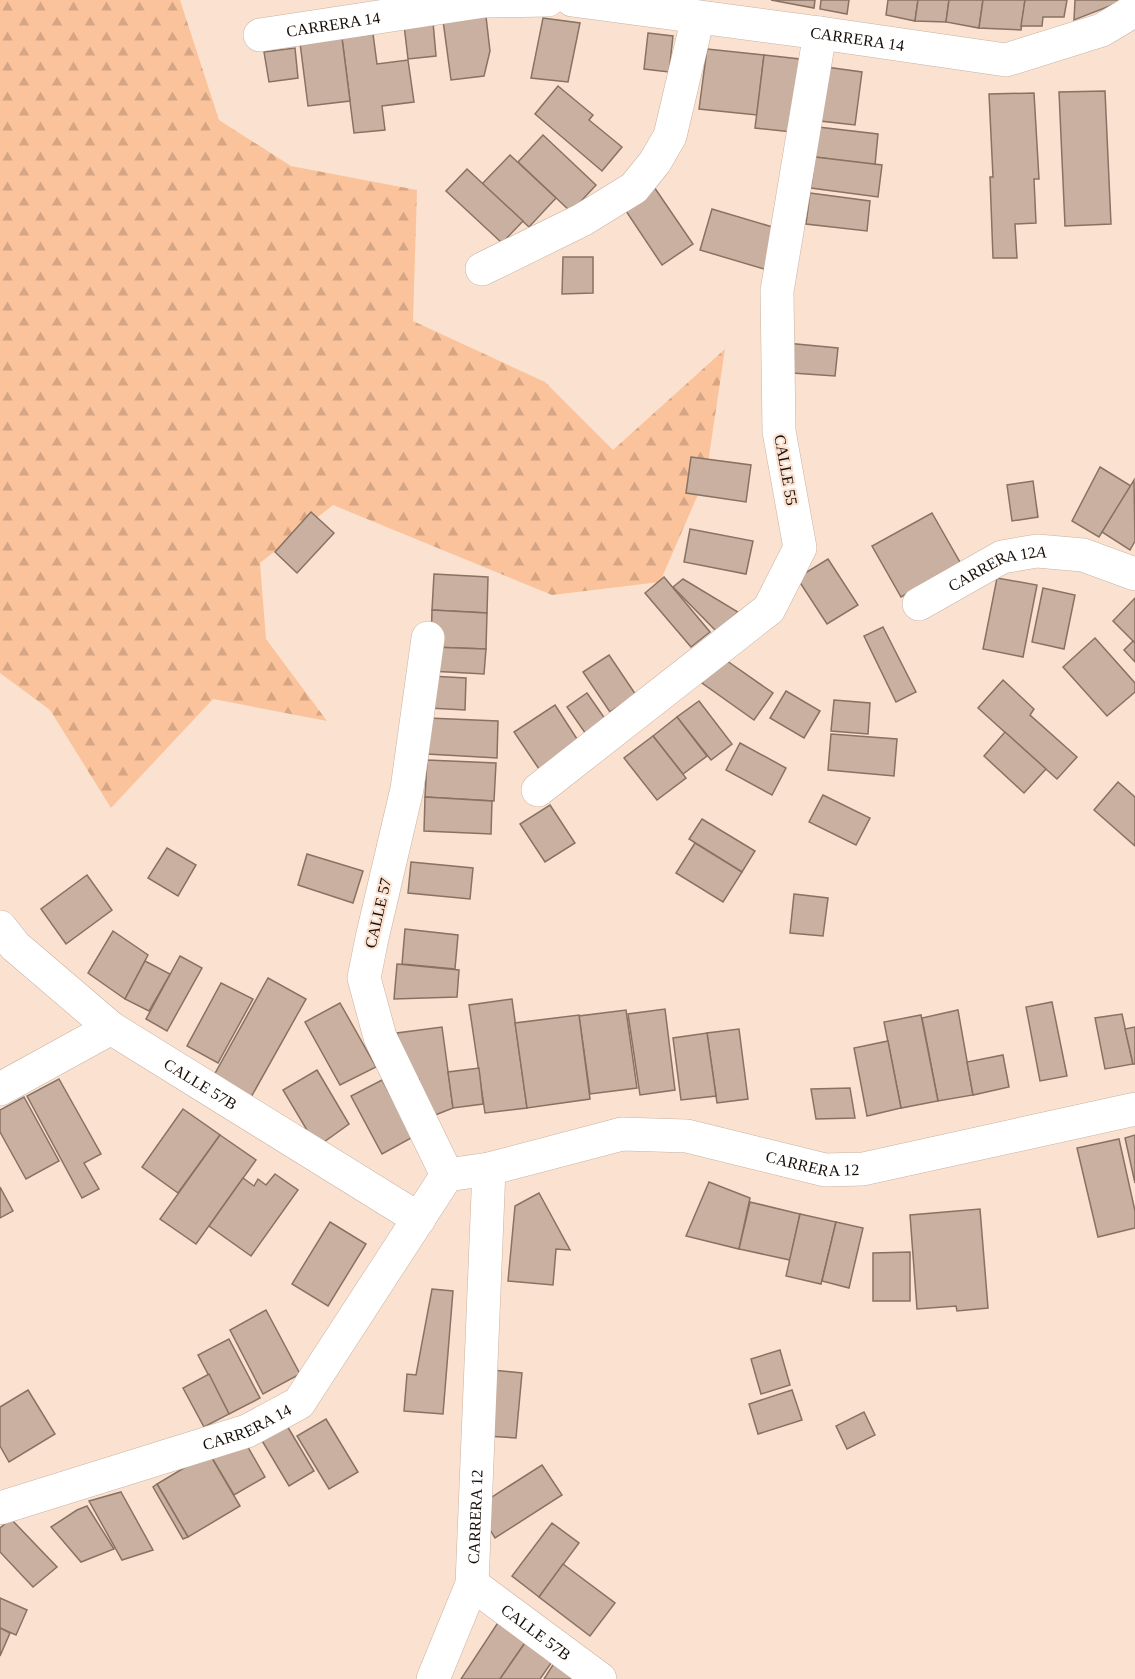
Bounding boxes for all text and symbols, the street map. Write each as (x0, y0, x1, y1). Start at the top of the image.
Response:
street label: CARRERA 14 (285, 8, 381, 39)
street label: CARRERA 14 (809, 23, 906, 54)
street label: CALLE 55 (771, 433, 801, 507)
street label: CARRERA 12A (945, 542, 1048, 594)
street label: CALLE 57 (362, 876, 394, 950)
street label: CALLE 57B (161, 1055, 240, 1113)
street label: CARRERA 12 (764, 1147, 859, 1179)
street label: CARRERA 14 (200, 1400, 294, 1453)
street label: CARRERA 12 (464, 1469, 485, 1564)
street label: CALLE 57B (498, 1600, 574, 1663)

